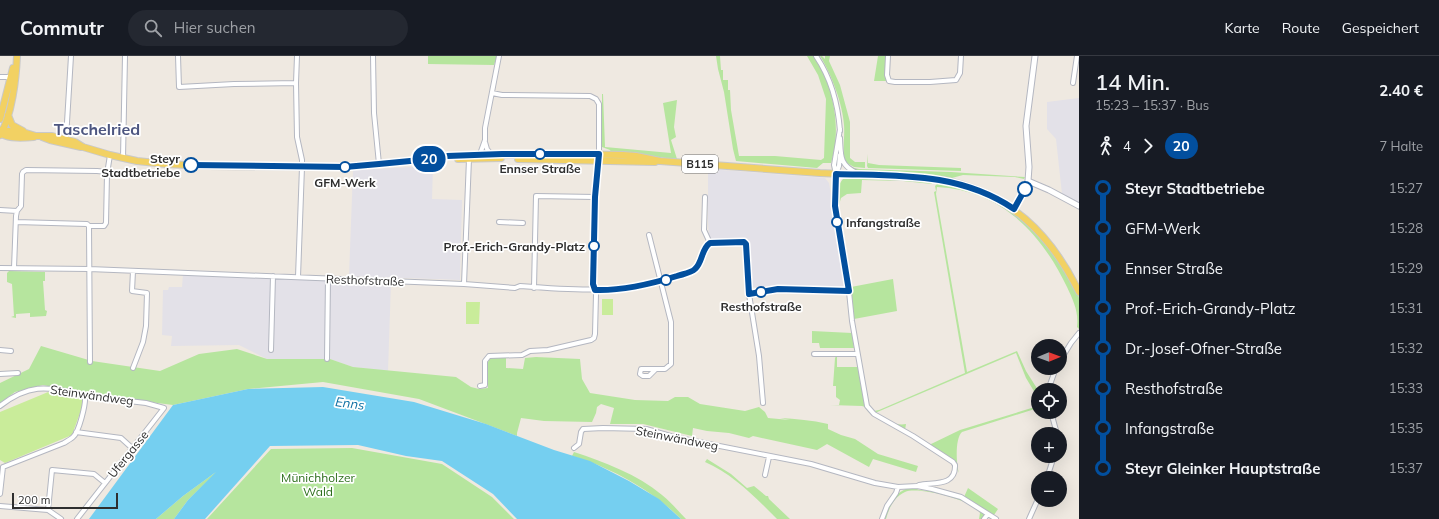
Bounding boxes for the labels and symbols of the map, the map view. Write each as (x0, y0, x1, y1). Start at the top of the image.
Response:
district label: Taschelried (54, 119, 140, 139)
line badge: 20 (411, 146, 447, 172)
marker: Ennser Straße (534, 148, 546, 160)
place label: Steyr Stadtbetriebe (101, 151, 180, 180)
road number: B115 (682, 155, 718, 173)
marker: Steyr Stadtbetriebe (183, 157, 199, 173)
marker: GFM-Werk (339, 161, 351, 173)
place label: Ennser Straße (499, 161, 581, 176)
place label: GFM-Werk (314, 175, 376, 190)
unlabelled marker (1017, 181, 1033, 197)
place label: Infangstraße (846, 215, 921, 230)
marker: Infangstraße (831, 216, 843, 228)
place label: Prof.-Erich-Grandy-Platz (443, 239, 585, 254)
marker: Prof.-Erich-Grandy-Platz (588, 240, 600, 252)
street label: Resthofstraße (326, 271, 404, 289)
unlabelled marker (660, 274, 672, 286)
marker: Resthofstraße (755, 286, 767, 298)
place label: Resthofstraße (720, 299, 802, 314)
north arrow (1031, 339, 1067, 375)
street label: Steinwändweg (49, 382, 135, 408)
water label: Enns (334, 393, 366, 413)
street label: Steinwändweg (634, 423, 720, 453)
street label: Ufergasse (104, 427, 152, 481)
park label: Münichholzer Wald (281, 470, 356, 499)
scale bar (12, 491, 118, 510)

